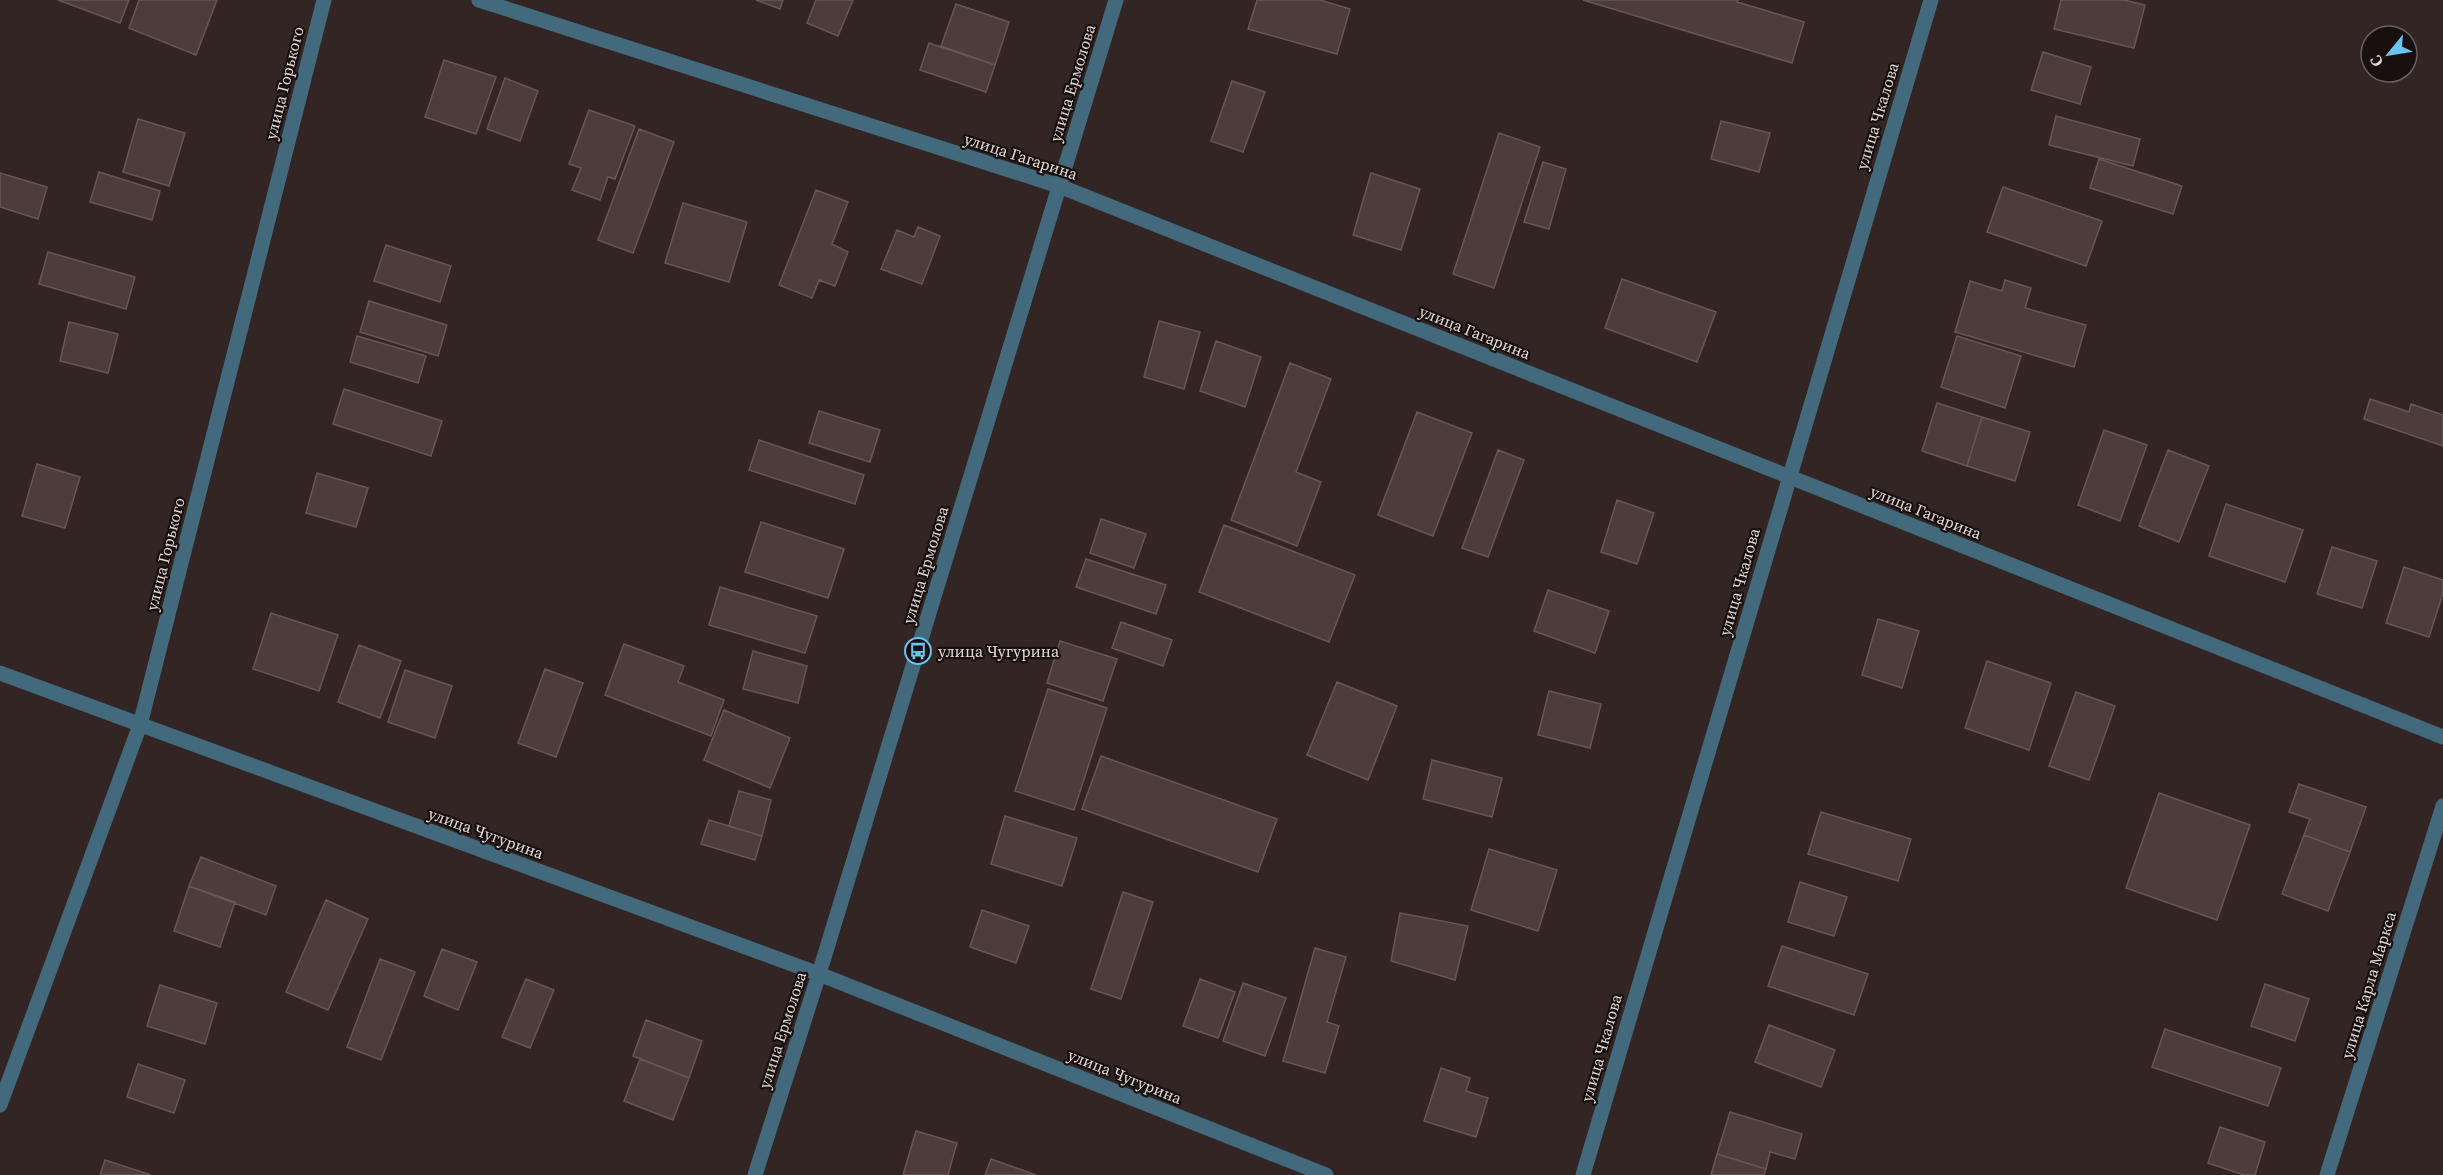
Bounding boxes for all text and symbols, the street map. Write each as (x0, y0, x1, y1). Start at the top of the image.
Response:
street label: улица Ермолова (1044, 21, 1101, 144)
street label: улица Горького (259, 24, 309, 142)
north arrow (2359, 24, 2419, 84)
text: С (2364, 52, 2388, 71)
street label: улица Чкалова (1850, 59, 1904, 172)
street label: улица Гагарина (961, 127, 1081, 185)
street label: улица Гагарина (1416, 300, 1535, 365)
street label: улица Гагарина (1867, 480, 1986, 545)
street label: улица Горького (140, 495, 190, 613)
street label: улица Ермолова (897, 503, 954, 626)
street label: улица Чкалова (1713, 525, 1765, 638)
bus stop icon: улица Чугурина (903, 636, 933, 666)
place label: улица Чугурина (938, 640, 1060, 662)
street label: улица Чугурина (425, 802, 547, 864)
street label: улица Карла Маркса (2335, 908, 2401, 1061)
street label: улица Ермолова (753, 968, 812, 1091)
street label: улица Чкалова (1575, 991, 1627, 1104)
street label: улица Чугурина (1065, 1043, 1186, 1109)

